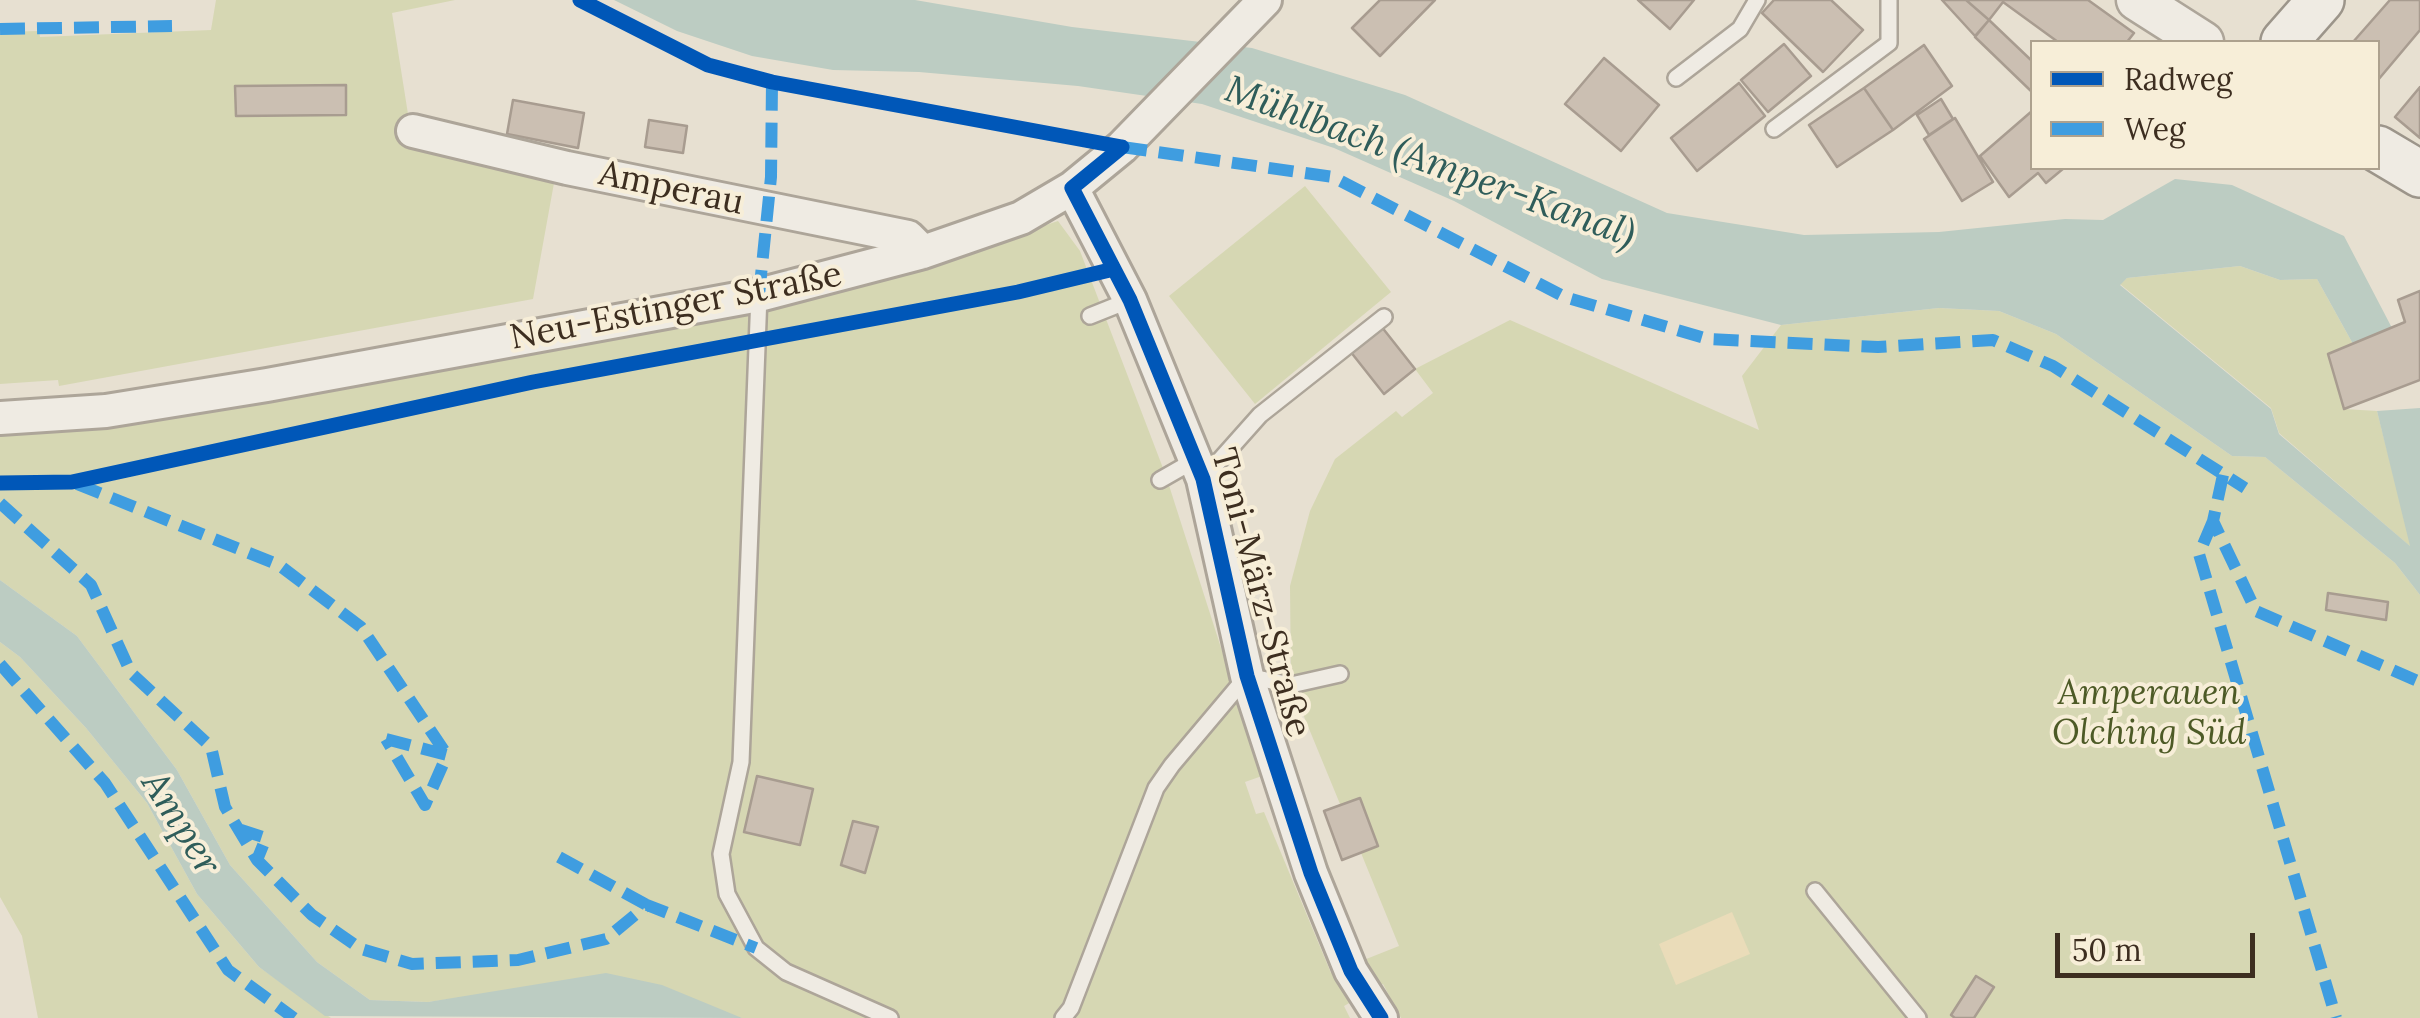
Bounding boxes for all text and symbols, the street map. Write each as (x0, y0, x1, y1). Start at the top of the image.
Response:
legend (2030, 40, 2380, 170)
text: Radweg (2124, 60, 2233, 98)
water label: Mühlbach (Amper-Kanal) (1219, 67, 1641, 259)
text: Weg (2124, 110, 2186, 148)
street label: Amperau (595, 153, 747, 225)
street label: Neu-Estinger Straße (507, 254, 845, 360)
street label: Toni-März-Straße (1201, 444, 1319, 742)
park label: Amperauen Olching Süd (2052, 673, 2246, 755)
water label: Amper (130, 764, 230, 884)
scale bar (2060, 913, 2260, 975)
text: 50 m (2072, 931, 2142, 969)

